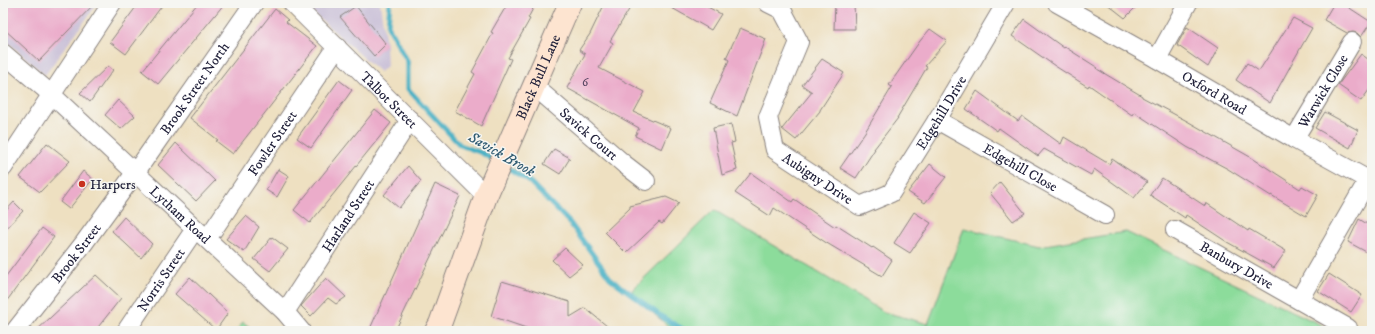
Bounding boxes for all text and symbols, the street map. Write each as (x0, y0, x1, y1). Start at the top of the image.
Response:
street label: Black Bull Lane (512, 32, 565, 123)
street label: Brook Street North (157, 38, 234, 138)
street label: Warwick Close (1294, 51, 1353, 132)
street label: Oxford Road (1178, 67, 1250, 119)
street label: Talbot Street (356, 68, 421, 133)
street label: Edgehill Drive (913, 73, 971, 153)
house number: 6 (582, 75, 589, 90)
street label: Savick Court (556, 104, 622, 165)
street label: Fowler Street (244, 107, 302, 180)
water label: Savick Brook (464, 127, 539, 181)
street label: Edgehill Close (980, 140, 1061, 196)
street label: Aubigny Drive (779, 149, 856, 209)
place label: Harpers (90, 176, 136, 194)
street label: Harland Street (318, 176, 379, 256)
marker: Harpers (77, 179, 87, 189)
street label: Lytham Road (145, 183, 214, 248)
street label: Brook Street (48, 220, 106, 287)
street label: Banbury Drive (1196, 238, 1276, 294)
street label: Norris Street (134, 245, 190, 315)

